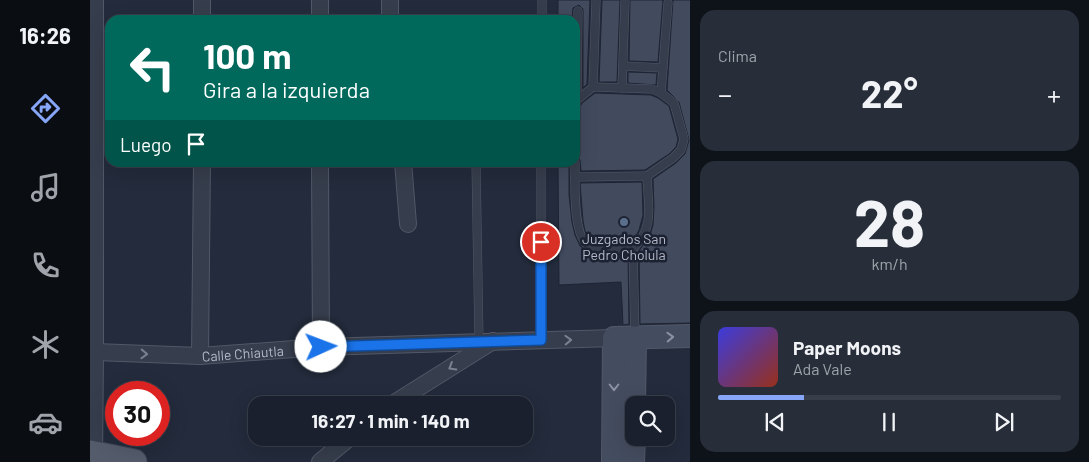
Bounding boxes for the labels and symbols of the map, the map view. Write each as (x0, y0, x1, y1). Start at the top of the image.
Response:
marker: Juzgados San Pedro Cholula (618, 216, 630, 228)
pin (520, 221, 562, 263)
place label: Juzgados San Pedro Cholula (582, 230, 666, 263)
position arrow (294, 320, 346, 372)
one-way arrow (666, 331, 674, 342)
one-way arrow (565, 334, 573, 345)
street label: Calle Chiautla (201, 341, 284, 364)
one-way arrow (140, 348, 148, 359)
one-way arrow (448, 361, 457, 371)
speed limit sign: 30 (105, 381, 170, 446)
one-way arrow (609, 384, 619, 391)

